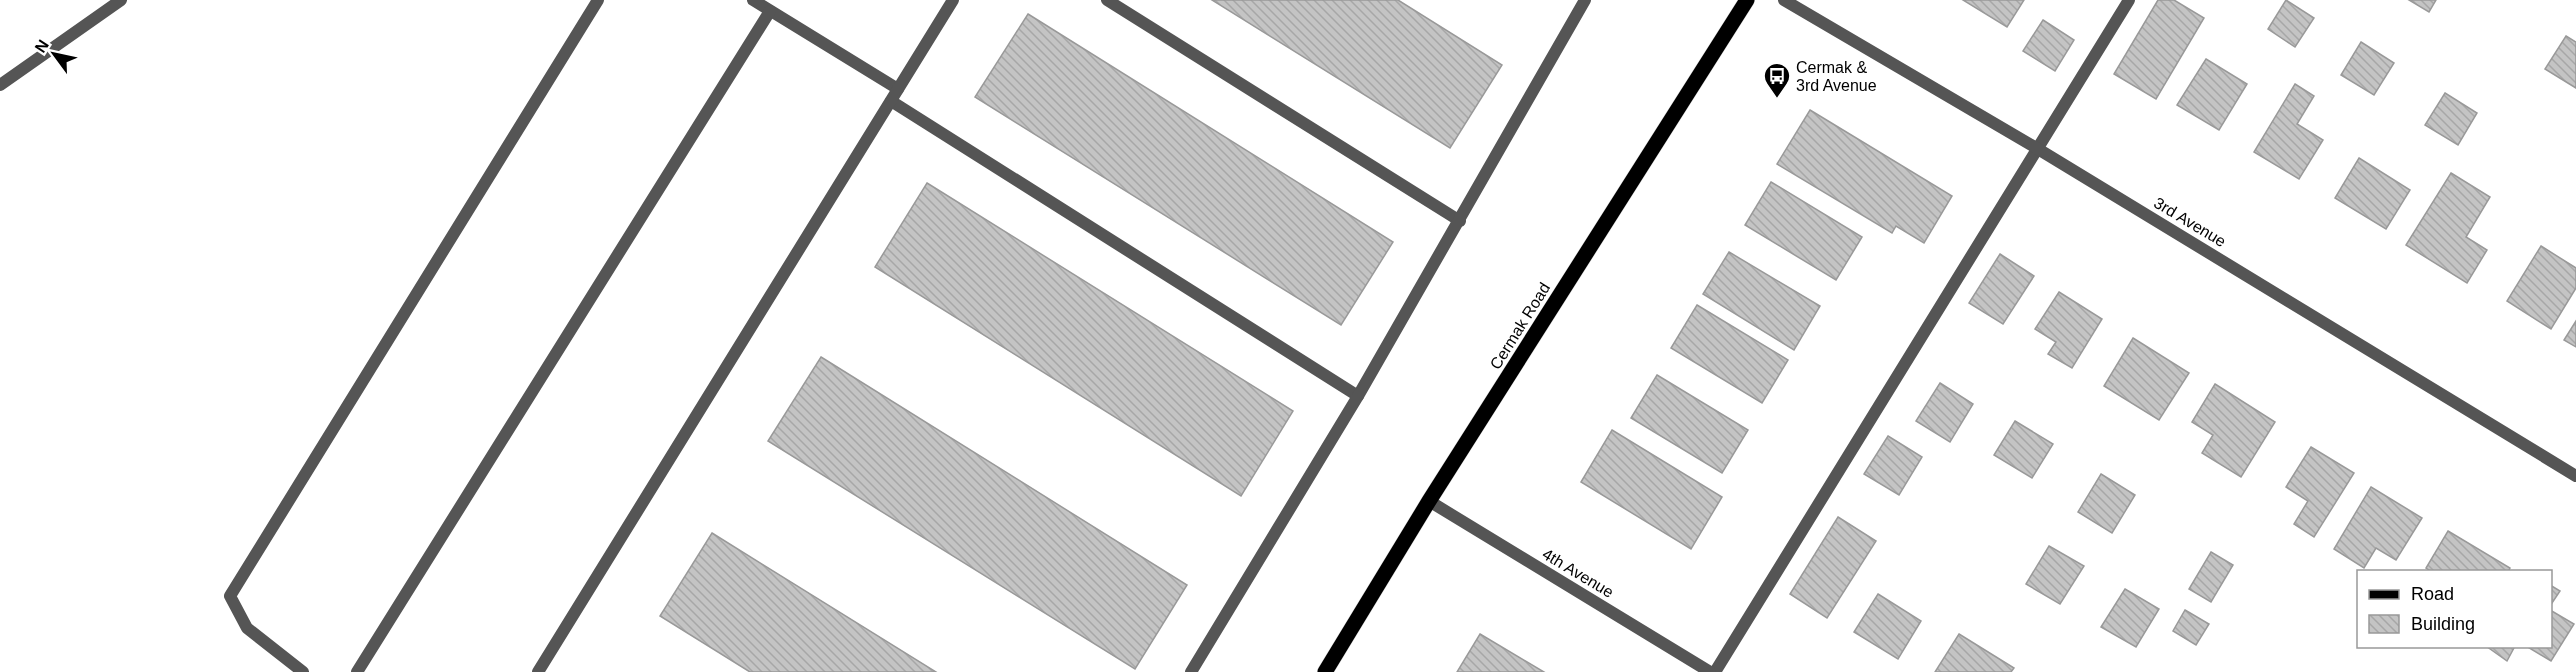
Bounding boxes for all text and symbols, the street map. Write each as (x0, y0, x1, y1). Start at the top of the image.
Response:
north arrow (24, 24, 84, 84)
text: N (32, 37, 52, 56)
place label: Cermak & 3rd Avenue (1796, 59, 1877, 94)
bus stop icon: Cermak & 3rd Avenue (1762, 61, 1792, 99)
street label: 3rd Avenue (2151, 194, 2229, 250)
street label: Cermak Road (1487, 280, 1553, 372)
street label: 4th Avenue (1539, 545, 1617, 601)
legend (2357, 570, 2552, 648)
text: Road (2411, 584, 2454, 604)
text: Building (2411, 614, 2475, 634)

